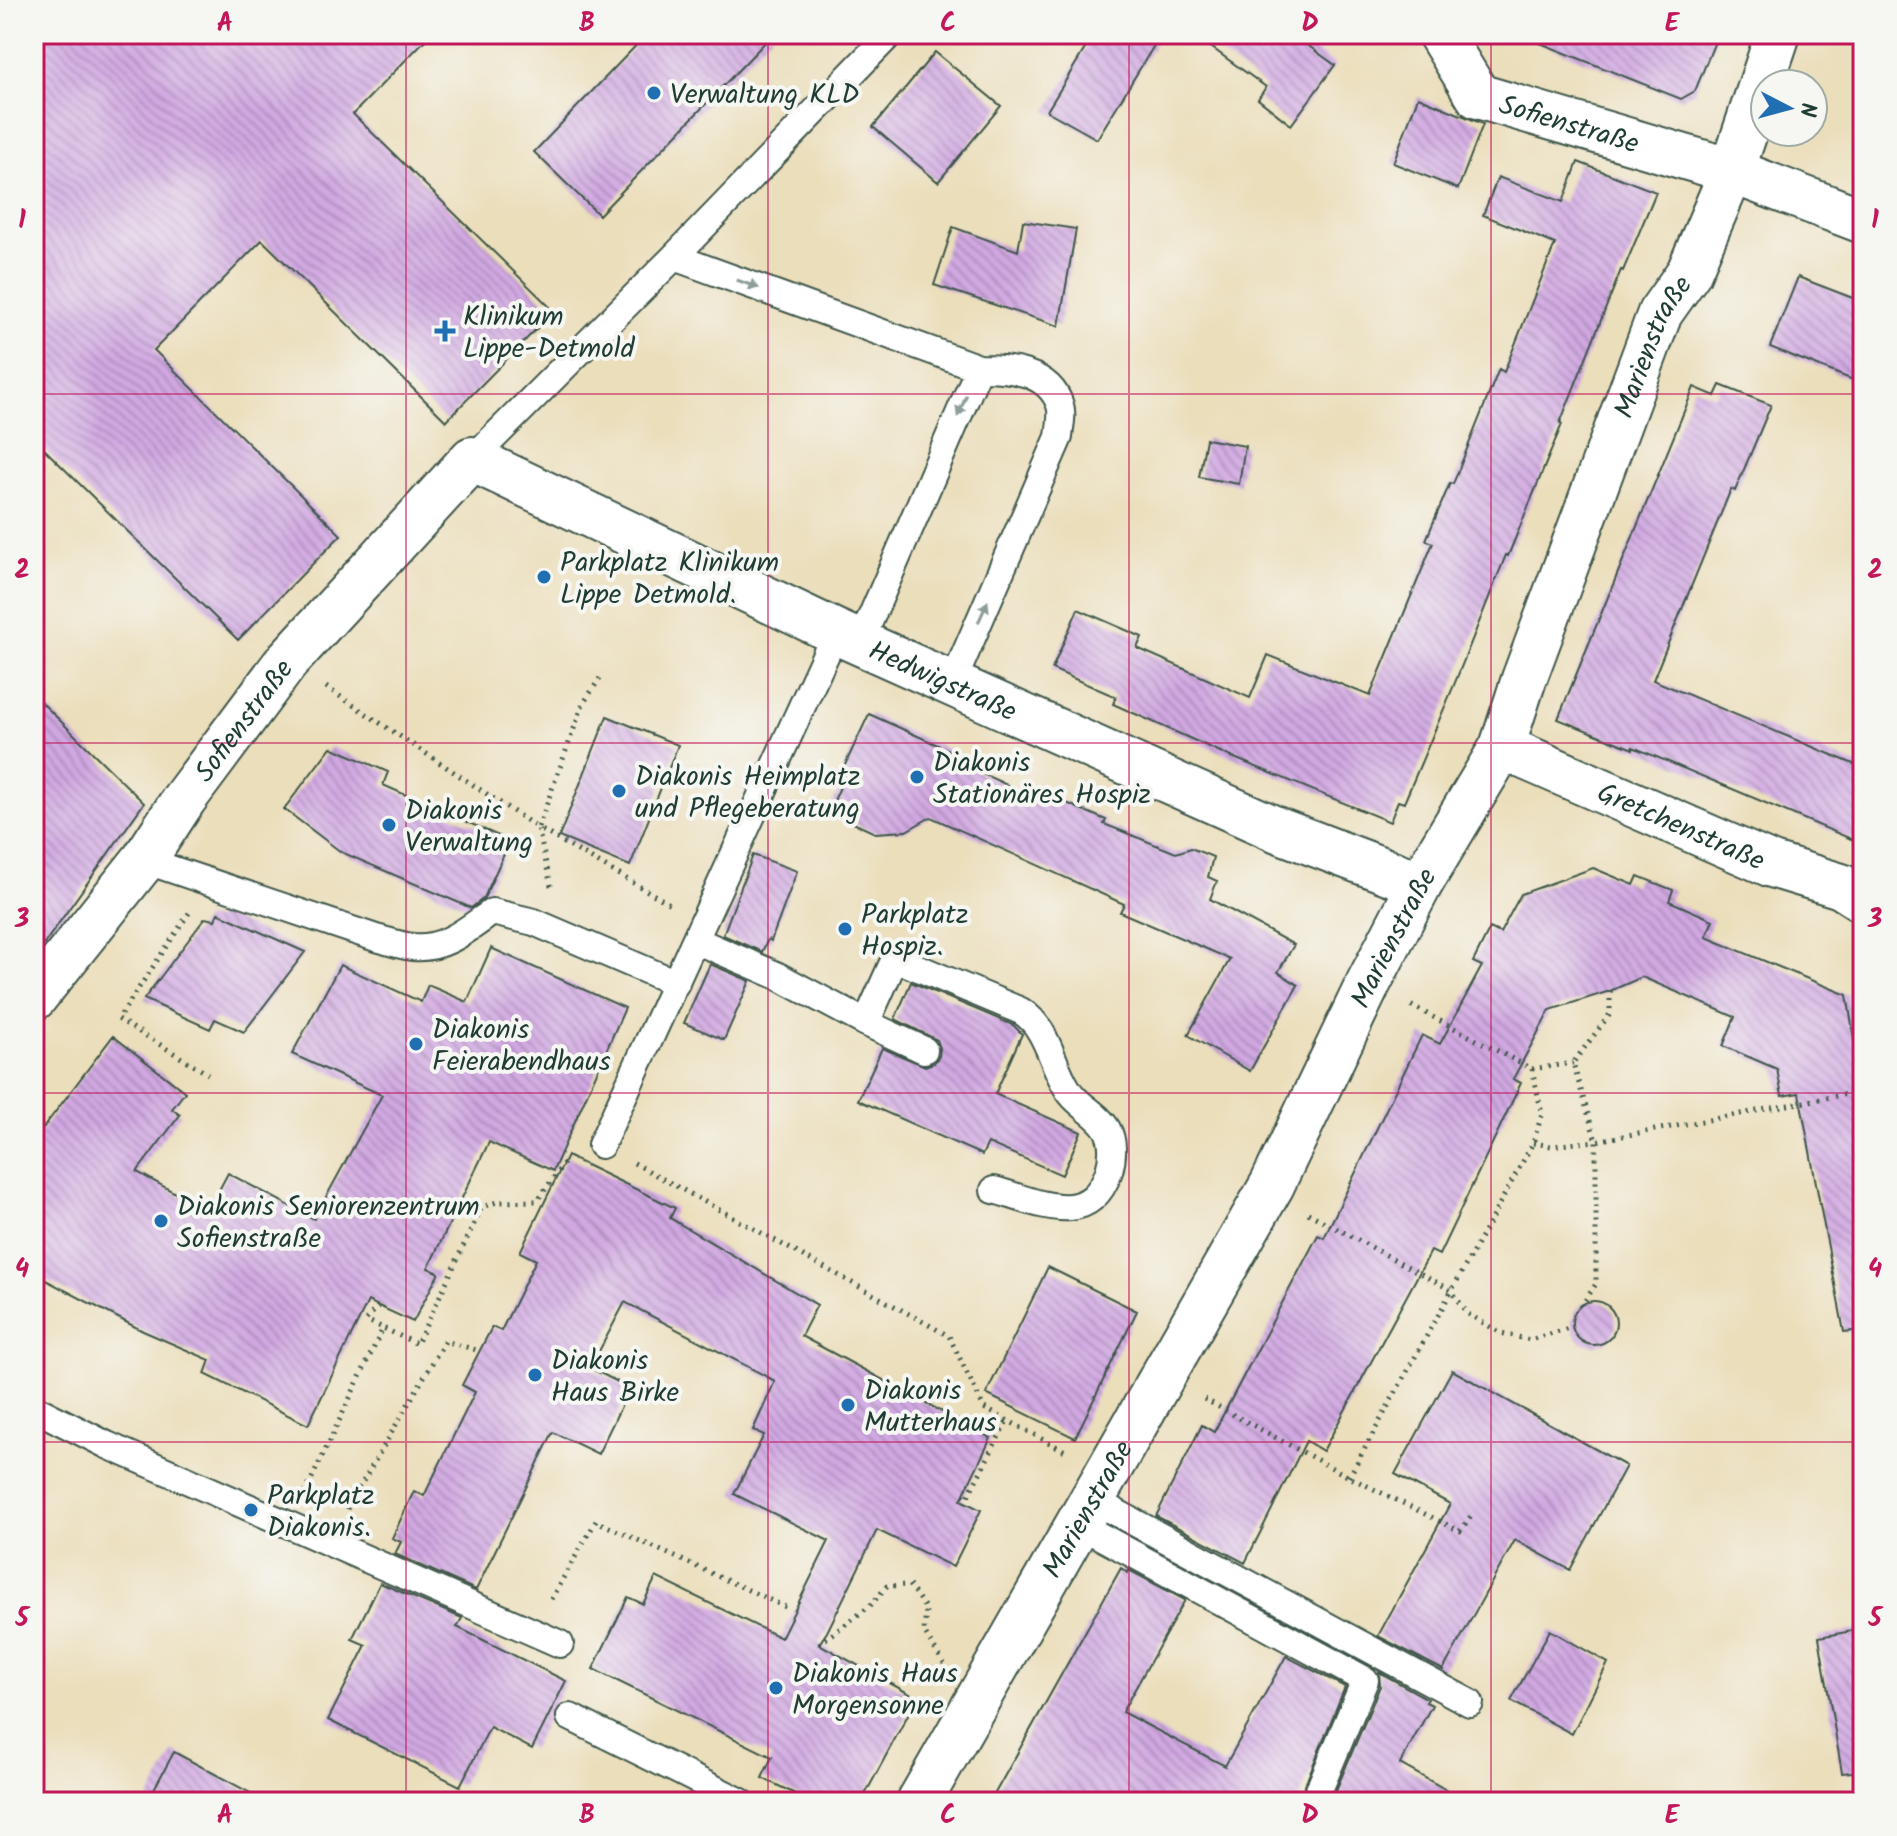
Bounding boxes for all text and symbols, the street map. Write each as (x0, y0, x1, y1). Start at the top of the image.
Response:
text: A (217, 3, 233, 45)
text: B (579, 3, 595, 45)
text: C (940, 3, 956, 45)
text: D (1301, 3, 1319, 45)
text: E (1665, 3, 1681, 45)
north arrow (1749, 68, 1829, 148)
place label: Verwaltung KLD (670, 73, 859, 118)
street label: Sofienstraße (1493, 83, 1645, 167)
marker: Verwaltung KLD (645, 84, 663, 102)
text: N (1788, 101, 1825, 119)
text: 1 (18, 200, 26, 242)
text: 1 (1871, 200, 1879, 242)
street label: Marienstraße (1603, 266, 1705, 425)
one-way arrow (736, 278, 760, 291)
place label: Klinikum Lippe-Detmold (463, 295, 636, 372)
marker: Klinikum Lippe-Detmold (434, 320, 456, 342)
one-way arrow (955, 394, 969, 418)
place label: Parkplatz Klinikum Lippe Detmold. (560, 541, 779, 618)
text: 2 (14, 550, 30, 592)
text: 2 (1867, 550, 1883, 592)
marker: Parkplatz Klinikum Lippe Detmold. (535, 568, 553, 586)
one-way arrow (977, 601, 990, 624)
street label: Hedwigstraße (861, 629, 1024, 735)
street label: Sofienstraße (184, 650, 306, 793)
place label: Diakonis Stationäres Hospiz (933, 741, 1151, 818)
place label: Diakonis Heimplatz und Pflegeberatung (635, 755, 860, 832)
marker: Diakonis Stationäres Hospiz (908, 768, 926, 786)
street label: Gretchenstraße (1590, 771, 1772, 884)
marker: Diakonis Heimplatz und Pflegeberatung (610, 782, 628, 800)
place label: Diakonis Verwaltung (405, 789, 533, 866)
marker: Diakonis Verwaltung (380, 816, 398, 834)
street label: Marienstraße (1340, 860, 1450, 1017)
place label: Parkplatz Hospiz. (861, 893, 968, 970)
text: 3 (14, 899, 29, 941)
text: 3 (1867, 899, 1882, 941)
marker: Parkplatz Hospiz. (836, 920, 854, 938)
place label: Diakonis Feierabendhaus (432, 1008, 611, 1085)
marker: Diakonis Feierabendhaus (407, 1035, 425, 1053)
place label: Diakonis Seniorenzentrum Sofienstraße (177, 1185, 480, 1262)
marker: Diakonis Seniorenzentrum Sofienstraße (152, 1212, 170, 1230)
text: 4 (15, 1249, 29, 1291)
text: 4 (1868, 1249, 1882, 1291)
place label: Diakonis Haus Birke (551, 1339, 679, 1416)
marker: Diakonis Haus Birke (526, 1366, 544, 1384)
place label: Diakonis Mutterhaus (864, 1369, 997, 1446)
marker: Diakonis Mutterhaus (839, 1396, 857, 1414)
street label: Marienstraße (1032, 1432, 1147, 1587)
place label: Parkplatz Diakonis. (267, 1474, 374, 1551)
marker: Parkplatz Diakonis. (242, 1501, 260, 1519)
text: 5 (14, 1598, 30, 1640)
text: 5 (1867, 1598, 1883, 1640)
place label: Diakonis Haus Morgensonne (792, 1652, 958, 1729)
marker: Diakonis Haus Morgensonne (767, 1679, 785, 1697)
text: A (217, 1795, 233, 1836)
text: B (579, 1795, 595, 1836)
text: C (940, 1795, 956, 1836)
text: D (1301, 1795, 1319, 1836)
text: E (1665, 1795, 1681, 1836)

